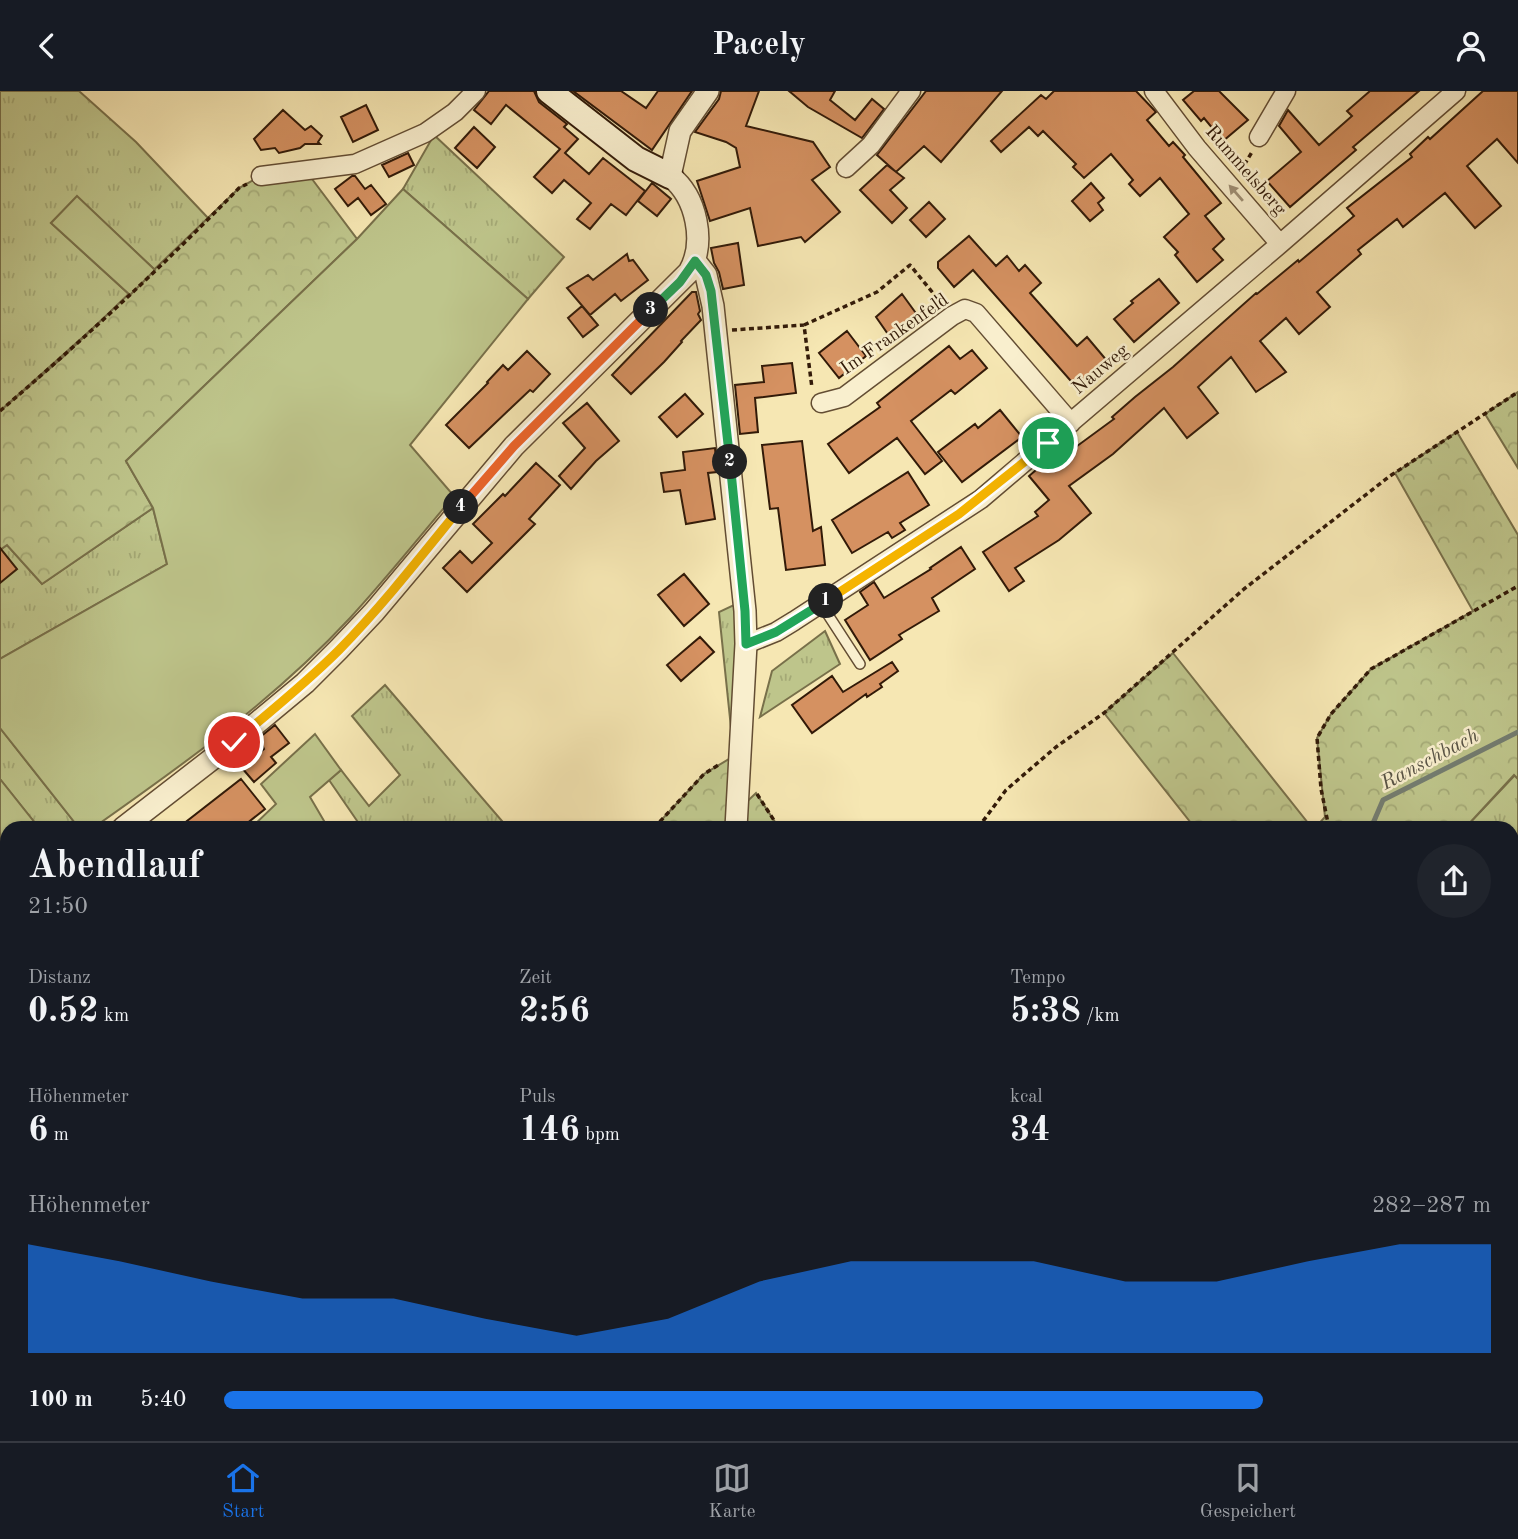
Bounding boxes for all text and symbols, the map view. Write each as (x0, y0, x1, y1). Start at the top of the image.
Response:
icon: back (28, 27, 66, 65)
icon: person (1452, 27, 1490, 65)
text: Pacely (712, 30, 806, 62)
street label: Rummelsberg (1201, 122, 1290, 220)
one-way arrow (1229, 184, 1244, 201)
street label: Im Frankenfeld (837, 291, 953, 379)
pin: 3 (634, 293, 668, 327)
text: 3 (645, 300, 656, 319)
street label: Nauweg (1069, 341, 1133, 399)
pin (1018, 413, 1078, 473)
icon: arrive (1029, 424, 1067, 462)
pin: 2 (712, 445, 748, 479)
text: 2 (724, 452, 735, 471)
pin: 4 (444, 489, 478, 525)
text: 4 (455, 497, 466, 516)
pin: 1 (808, 583, 844, 619)
text: 1 (820, 591, 831, 610)
pin (204, 712, 264, 772)
icon: check (215, 723, 253, 761)
water label: Ranschbach (1377, 725, 1483, 795)
button: share (1417, 844, 1491, 918)
text: Abendlauf (28, 848, 201, 886)
text: 21:50 (28, 895, 88, 918)
text: Distanz (28, 969, 91, 988)
text: Zeit (519, 969, 552, 988)
text: Tempo (1010, 969, 1065, 988)
text: 0.52 (28, 994, 99, 1029)
text: 2:56 (519, 994, 590, 1029)
text: 5:38 (1010, 994, 1081, 1029)
text: km (99, 1007, 129, 1026)
text: /km (1081, 1007, 1120, 1026)
text: Höhenmeter (28, 1088, 129, 1107)
text: Puls (519, 1088, 555, 1107)
text: kcal (1010, 1088, 1043, 1107)
text: 6 (28, 1113, 48, 1148)
text: 146 (519, 1113, 580, 1148)
text: 34 (1010, 1113, 1051, 1148)
text: m (48, 1126, 69, 1145)
text: bpm (580, 1126, 620, 1145)
text: Höhenmeter (28, 1194, 150, 1217)
text: 282–287 m (1372, 1194, 1491, 1217)
text: 100 m (28, 1388, 93, 1411)
text: 5:40 (140, 1388, 186, 1411)
tab: Start (222, 1459, 264, 1524)
tab: Karte (709, 1459, 756, 1524)
tab: Gespeichert (1200, 1459, 1296, 1524)

